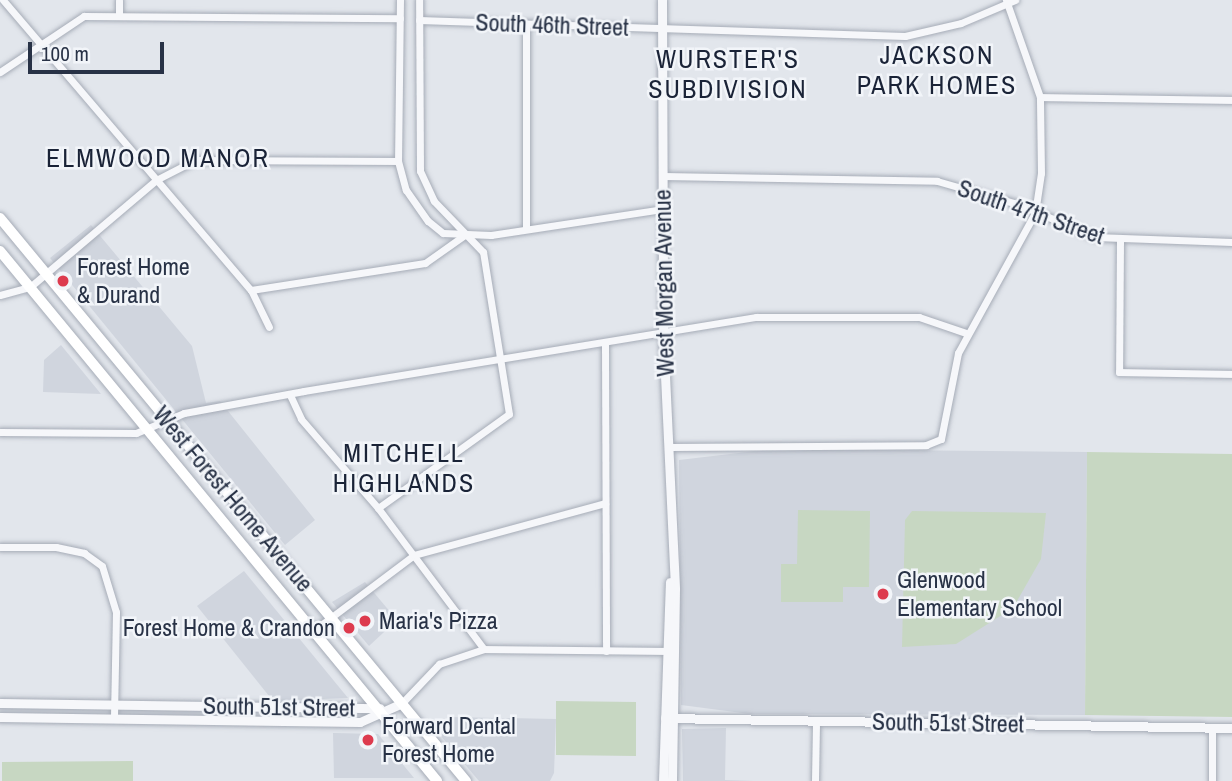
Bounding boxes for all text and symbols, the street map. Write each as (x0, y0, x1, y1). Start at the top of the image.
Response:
street label: South 46th Street (475, 8, 629, 42)
scale bar (32, 28, 168, 72)
text: 100 m (41, 39, 89, 68)
district label: JACKSON PARK HOMES (858, 39, 1016, 100)
district label: WURSTER'S SUBDIVISION (650, 43, 806, 104)
district label: ELMWOOD MANOR (48, 142, 268, 174)
street label: South 47th Street (954, 173, 1108, 251)
street label: West Morgan Avenue (648, 188, 680, 378)
place label: Forest Home & Durand (77, 253, 190, 309)
marker: Forest Home & Durand (55, 273, 71, 289)
street label: West Forest Home Avenue (147, 400, 319, 598)
district label: MITCHELL HIGHLANDS (334, 437, 474, 498)
place label: Glenwood Elementary School (897, 566, 1062, 622)
marker: Glenwood Elementary School (875, 586, 891, 602)
place label: Maria's Pizza (379, 607, 498, 635)
marker: Maria's Pizza (357, 613, 373, 629)
place label: Forest Home & Crandon (123, 614, 335, 642)
marker: Forest Home & Crandon (341, 620, 357, 636)
street label: South 51st Street (203, 691, 355, 723)
street label: South 51st Street (872, 707, 1024, 739)
place label: Forward Dental Forest Home (382, 712, 516, 768)
marker: Forward Dental Forest Home (360, 732, 376, 748)

